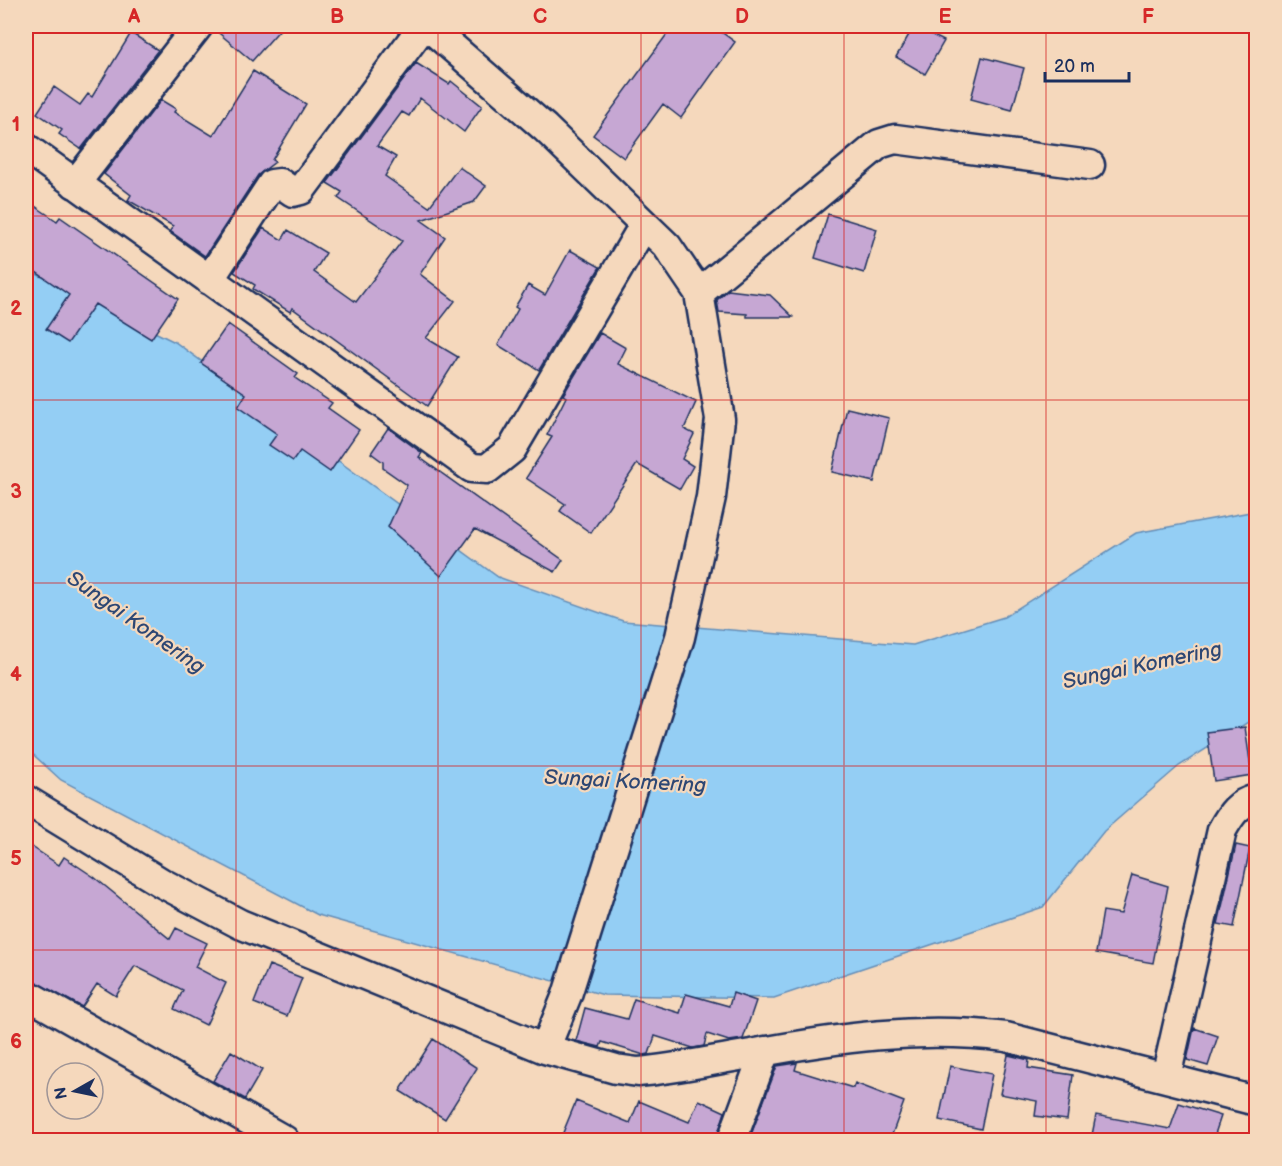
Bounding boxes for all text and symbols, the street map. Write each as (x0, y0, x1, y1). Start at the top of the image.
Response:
text: A (127, 5, 141, 29)
text: B (330, 5, 344, 29)
text: C (533, 5, 547, 29)
text: D (735, 5, 749, 29)
text: E (939, 5, 952, 29)
text: F (1142, 5, 1154, 29)
scale bar (1045, 45, 1129, 83)
text: 20 m (1054, 56, 1095, 77)
text: 1 (12, 113, 20, 137)
text: 2 (10, 297, 22, 321)
text: 3 (10, 480, 22, 504)
water label: Sungai Komering (62, 566, 209, 679)
water label: Sungai Komering (1060, 636, 1224, 695)
text: 4 (10, 663, 22, 687)
water label: Sungai Komering (543, 765, 707, 798)
text: 5 (10, 847, 22, 871)
text: 6 (10, 1030, 22, 1054)
north arrow (45, 1061, 105, 1121)
text: N (51, 1086, 72, 1101)

